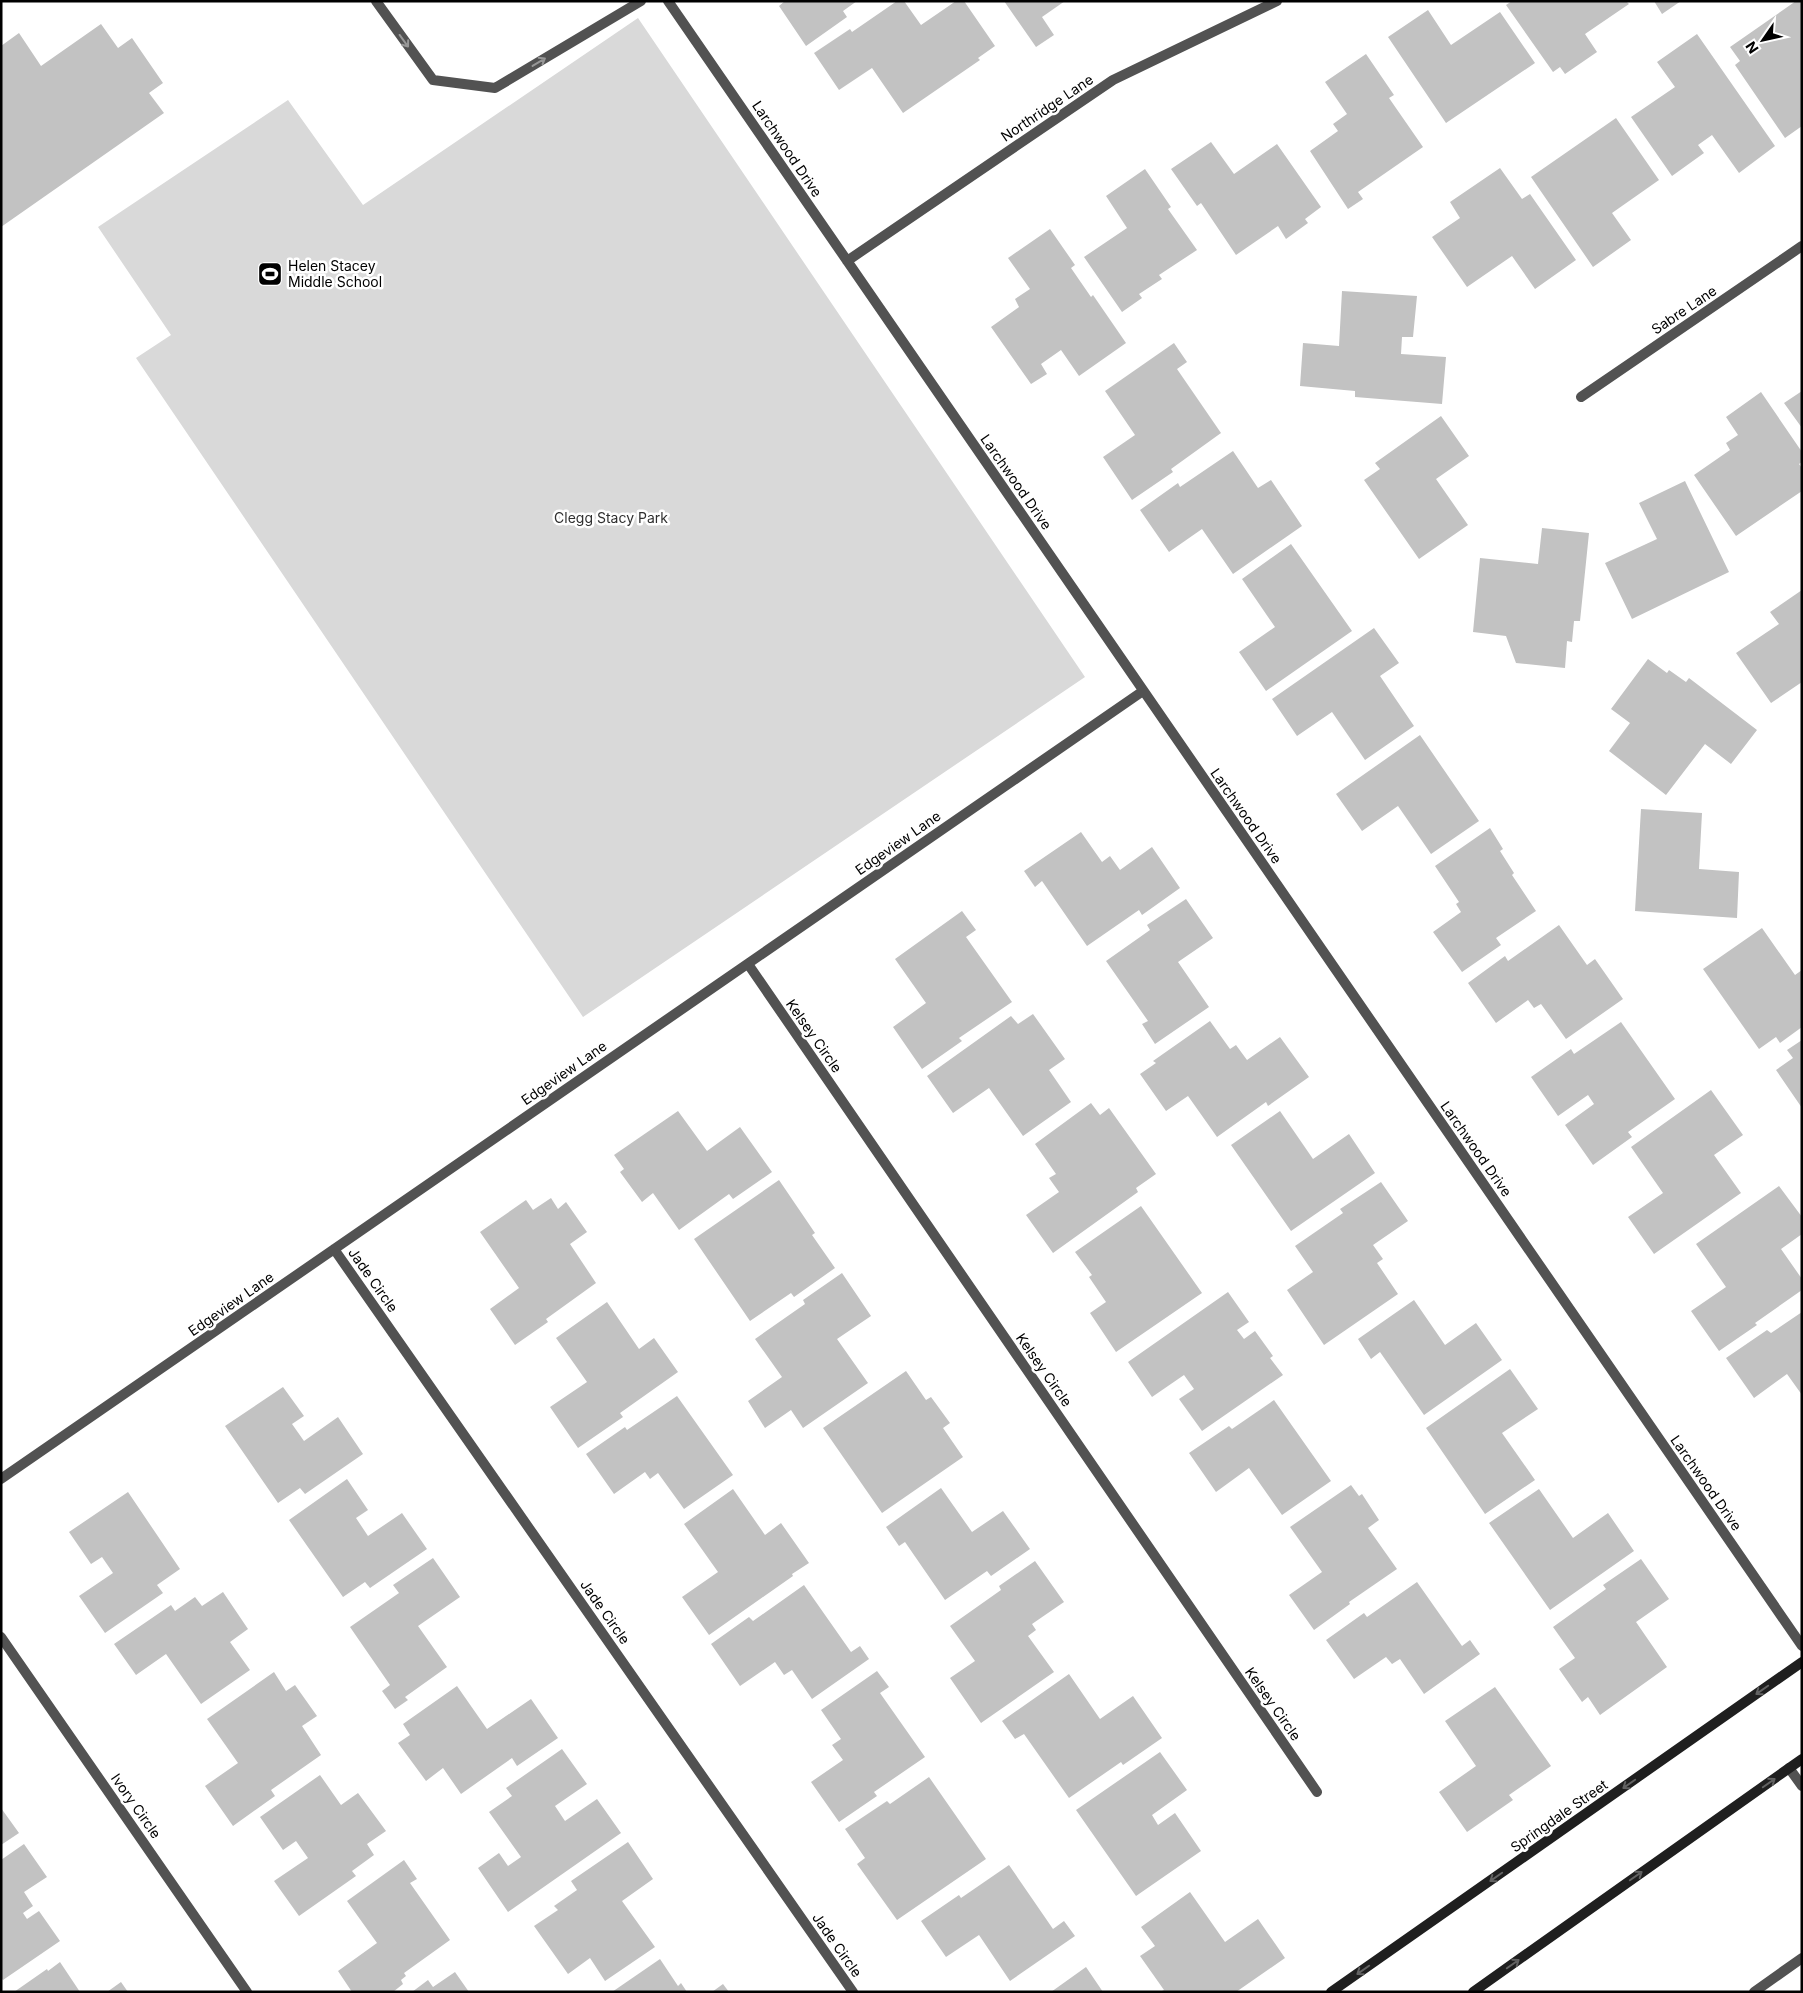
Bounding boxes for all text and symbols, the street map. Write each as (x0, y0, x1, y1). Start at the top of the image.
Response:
north arrow (1738, 15, 1788, 65)
one-way arrow (399, 34, 409, 48)
text: N (1742, 38, 1762, 57)
one-way arrow (532, 57, 546, 67)
street label: Northridge Lane (997, 70, 1096, 145)
street label: Larchwood Drive (749, 97, 826, 200)
place label: Helen Stacey Middle School (288, 257, 382, 290)
sports icon: Helen Stacey Middle School (257, 261, 283, 287)
street label: Sabre Lane (1648, 282, 1719, 338)
street label: Larchwood Drive (977, 431, 1056, 533)
park label: Clegg Stacy Park (554, 509, 668, 526)
street label: Larchwood Drive (1207, 765, 1286, 867)
street label: Edgeview Lane (852, 807, 944, 878)
street label: Kelsey Circle (783, 996, 846, 1076)
street label: Edgeview Lane (518, 1037, 610, 1108)
street label: Larchwood Drive (1437, 1098, 1516, 1200)
street label: Jade Circle (345, 1244, 402, 1315)
street label: Edgeview Lane (185, 1268, 277, 1339)
street label: Kelsey Circle (1013, 1330, 1076, 1410)
street label: Larchwood Drive (1667, 1432, 1746, 1534)
street label: Jade Circle (577, 1576, 634, 1647)
street label: Kelsey Circle (1242, 1664, 1305, 1744)
one-way arrow (1756, 1685, 1769, 1696)
street label: Ivory Circle (108, 1770, 165, 1841)
street label: Springdale Street (1507, 1775, 1611, 1855)
one-way arrow (1762, 1777, 1775, 1788)
one-way arrow (1622, 1779, 1636, 1789)
one-way arrow (1629, 1871, 1643, 1881)
one-way arrow (1489, 1872, 1503, 1882)
street label: Jade Circle (809, 1909, 866, 1980)
one-way arrow (1506, 1958, 1519, 1969)
one-way arrow (1356, 1965, 1370, 1975)

